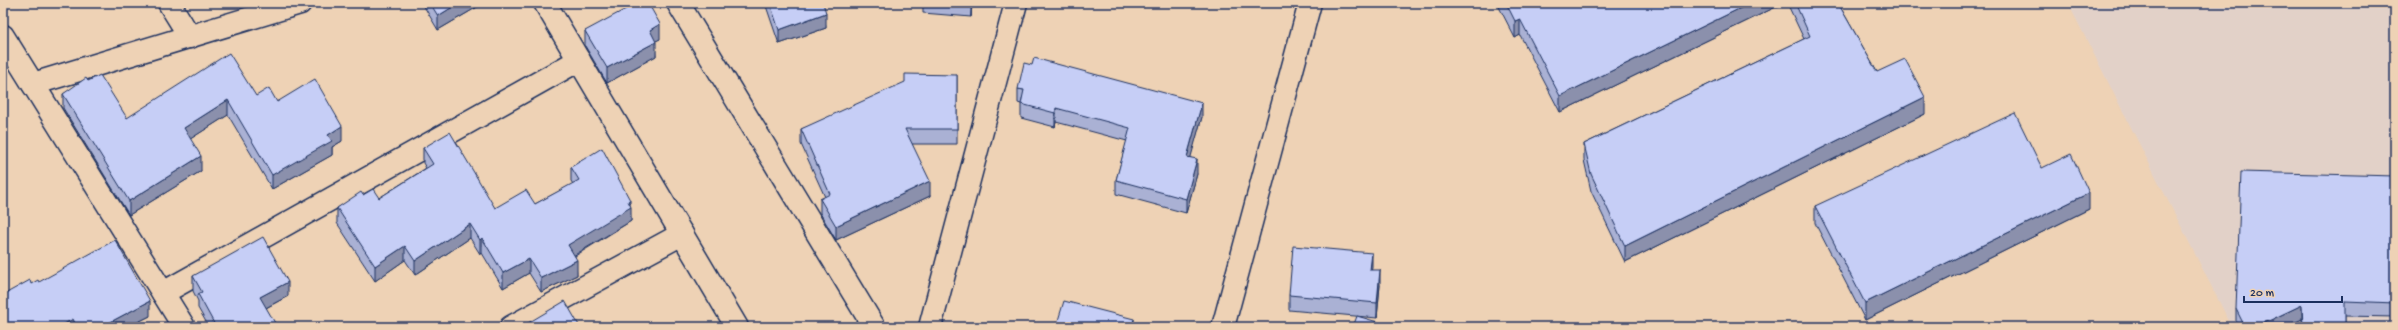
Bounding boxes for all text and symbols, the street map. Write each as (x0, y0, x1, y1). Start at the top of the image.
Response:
scale bar (2244, 278, 2342, 304)
text: 20 m (2250, 287, 2275, 301)

